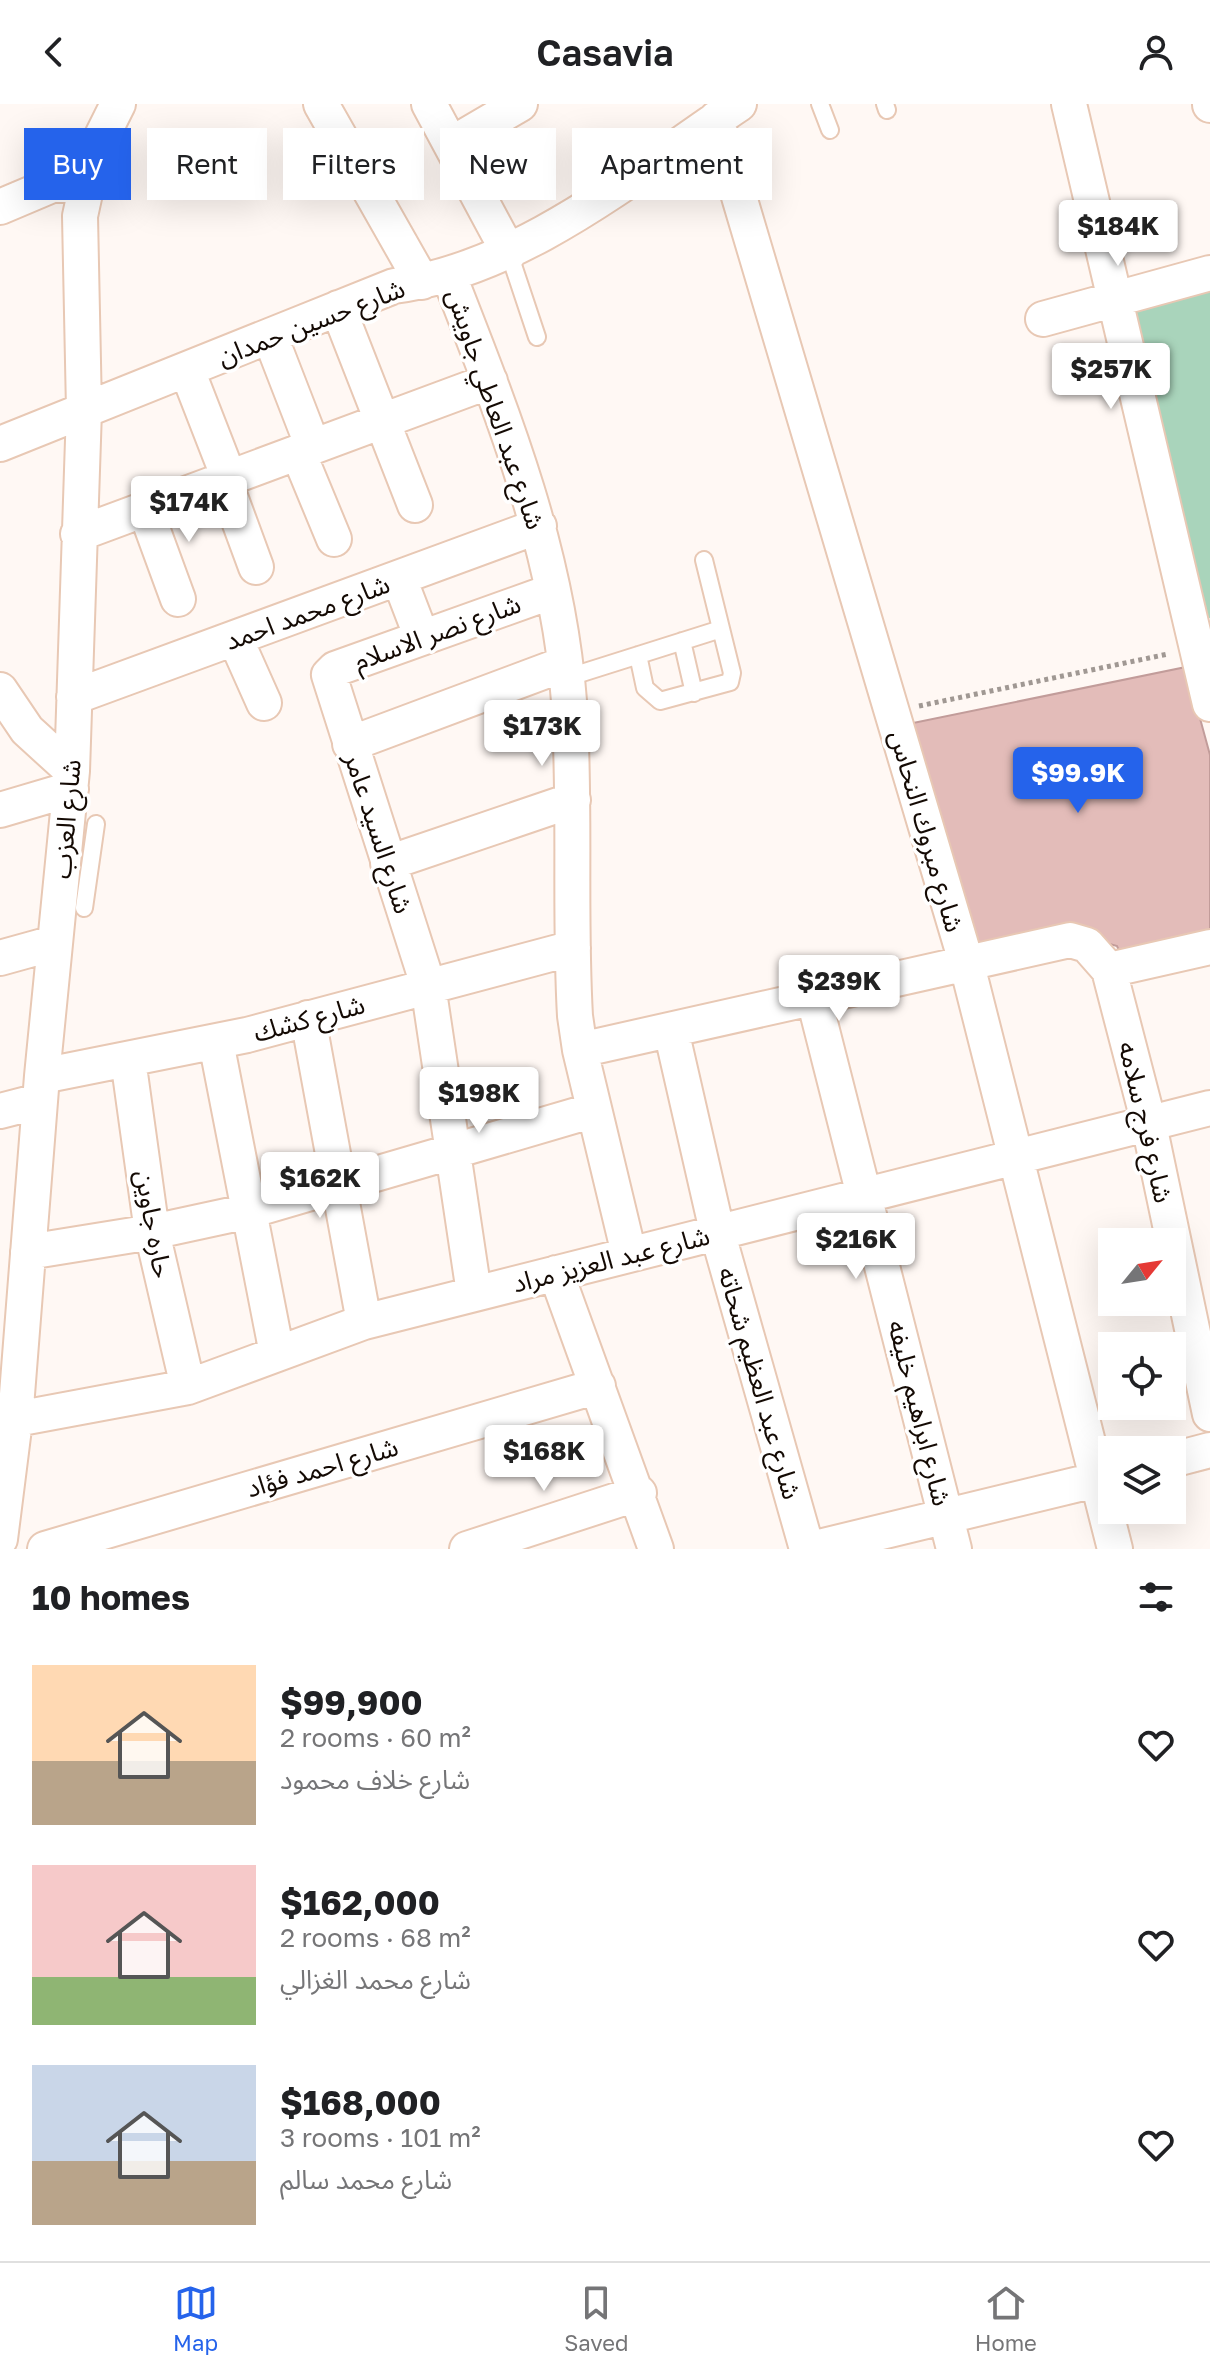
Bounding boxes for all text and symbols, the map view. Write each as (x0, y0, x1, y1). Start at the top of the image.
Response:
icon: back (32, 30, 76, 74)
icon: person (1134, 30, 1178, 74)
text: Casavia (536, 31, 674, 74)
chip: Buy (24, 128, 131, 200)
chip: Rent (147, 128, 267, 200)
chip: Filters (283, 128, 424, 200)
chip: New (440, 128, 556, 200)
chip: Apartment (572, 128, 772, 200)
pin: $184K (1062, 200, 1174, 268)
text: $184K (1077, 210, 1159, 241)
street label: شارع حسين حمدان (213, 272, 410, 376)
street label: شارع عبد العاطي جاويش (436, 285, 552, 535)
pin: $257K (1055, 343, 1167, 411)
text: $257K (1070, 353, 1152, 384)
pin: $174K (133, 476, 245, 544)
text: $174K (149, 486, 229, 517)
street label: شارع محمد احمد (220, 568, 395, 660)
street label: شارع نصر الاسلام (349, 587, 526, 681)
pin: $173K (486, 700, 598, 768)
text: $173K (502, 710, 582, 741)
street label: شارع مبروك النحاس (880, 727, 971, 937)
pin: $99.9K (1013, 747, 1143, 815)
street label: شارع السيد عامر (334, 748, 420, 918)
text: $99.9K (1031, 757, 1125, 788)
street label: شارع العزب (45, 758, 91, 880)
pin: $239K (783, 955, 895, 1023)
text: $239K (797, 965, 881, 996)
street label: شارع كشك (250, 988, 369, 1052)
street label: شارع فرج سلامه (1109, 1038, 1180, 1207)
pin: $198K (423, 1067, 535, 1135)
text: $198K (438, 1077, 520, 1108)
pin: $162K (264, 1152, 376, 1220)
text: $162K (279, 1162, 361, 1193)
street label: حاره جاوين (129, 1167, 179, 1281)
pin: $216K (800, 1213, 912, 1281)
street label: شارع عبد العزيز مراد (509, 1220, 714, 1302)
text: $216K (815, 1223, 897, 1254)
north arrow (1098, 1228, 1186, 1316)
map controls (1098, 1228, 1186, 1524)
street label: شارع عبد العظيم شحاته (707, 1263, 808, 1504)
street label: شارع ابراهيم خليفه (877, 1317, 958, 1510)
button: locate (1098, 1332, 1186, 1420)
pin: $168K (488, 1425, 600, 1493)
street label: شارع احمد فؤاد (242, 1431, 403, 1507)
text: $168K (503, 1435, 585, 1466)
button: layers (1098, 1436, 1186, 1524)
icon: filters (1134, 1575, 1178, 1619)
text: 10 homes (32, 1577, 190, 1617)
text: $99,900 (280, 1682, 423, 1722)
icon: home (96, 1697, 192, 1793)
text: 2 rooms · 60 m² (280, 1722, 471, 1753)
icon: heart (1134, 1723, 1178, 1767)
text: شارع خلاف محمود (280, 1764, 470, 1795)
text: $162,000 (280, 1882, 440, 1922)
icon: home (96, 1897, 192, 1993)
text: 2 rooms · 68 m² (280, 1922, 471, 1953)
icon: heart (1134, 1923, 1178, 1967)
text: شارع محمد الغزالي (280, 1964, 471, 1995)
text: $168,000 (280, 2082, 441, 2122)
icon: home (96, 2097, 192, 2193)
text: 3 rooms · 101 m² (280, 2122, 481, 2153)
icon: heart (1134, 2123, 1178, 2167)
text: شارع محمد سالم (280, 2164, 452, 2195)
tab: Map (173, 2281, 218, 2356)
tab: Saved (564, 2281, 628, 2356)
tab: Home (975, 2281, 1037, 2356)

